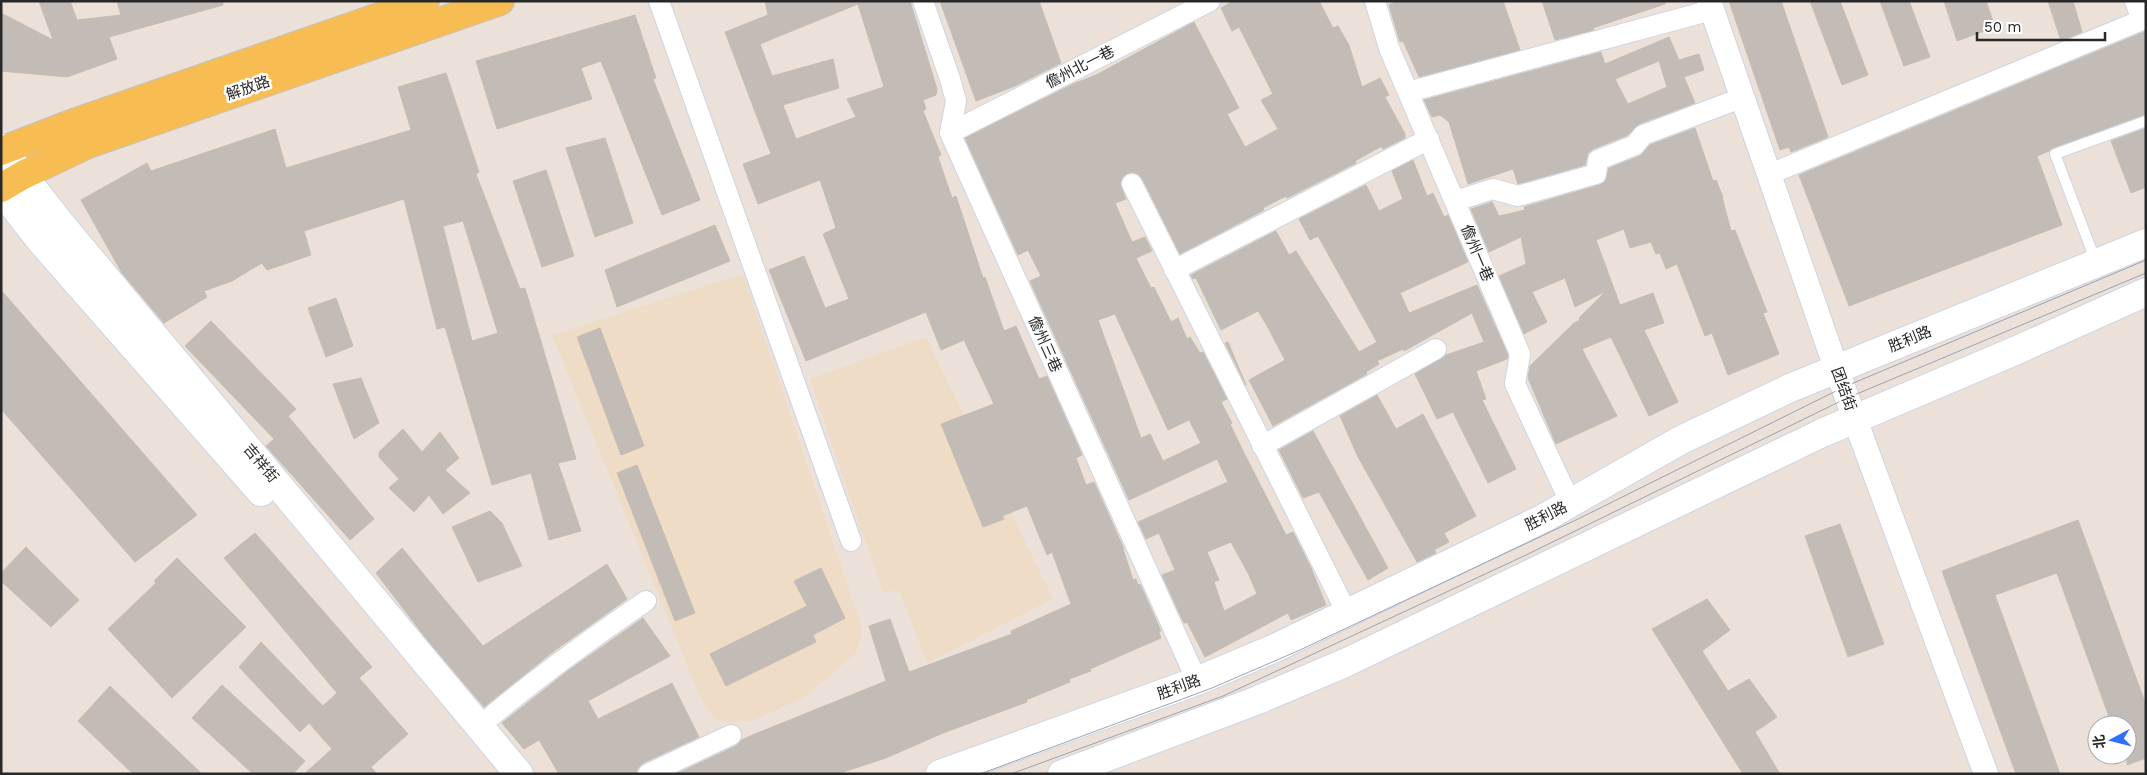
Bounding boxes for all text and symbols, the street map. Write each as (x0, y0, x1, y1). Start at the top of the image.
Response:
scale bar (1977, 10, 2104, 42)
text: 50 m (1984, 18, 2021, 36)
street label: 儋州北一巷 (1042, 42, 1118, 92)
street label: 解放路 (224, 72, 272, 104)
street label: 儋州一巷 (1457, 222, 1497, 284)
street label: 儋州三巷 (1025, 313, 1065, 375)
street label: 胜利路 (1886, 322, 1934, 356)
street label: 团结街 (1828, 365, 1860, 413)
street label: 吉祥街 (240, 440, 282, 486)
street label: 胜利路 (1522, 498, 1570, 534)
street label: 胜利路 (1155, 671, 1203, 703)
north arrow (2087, 715, 2137, 765)
text: 北 (2090, 734, 2108, 750)

